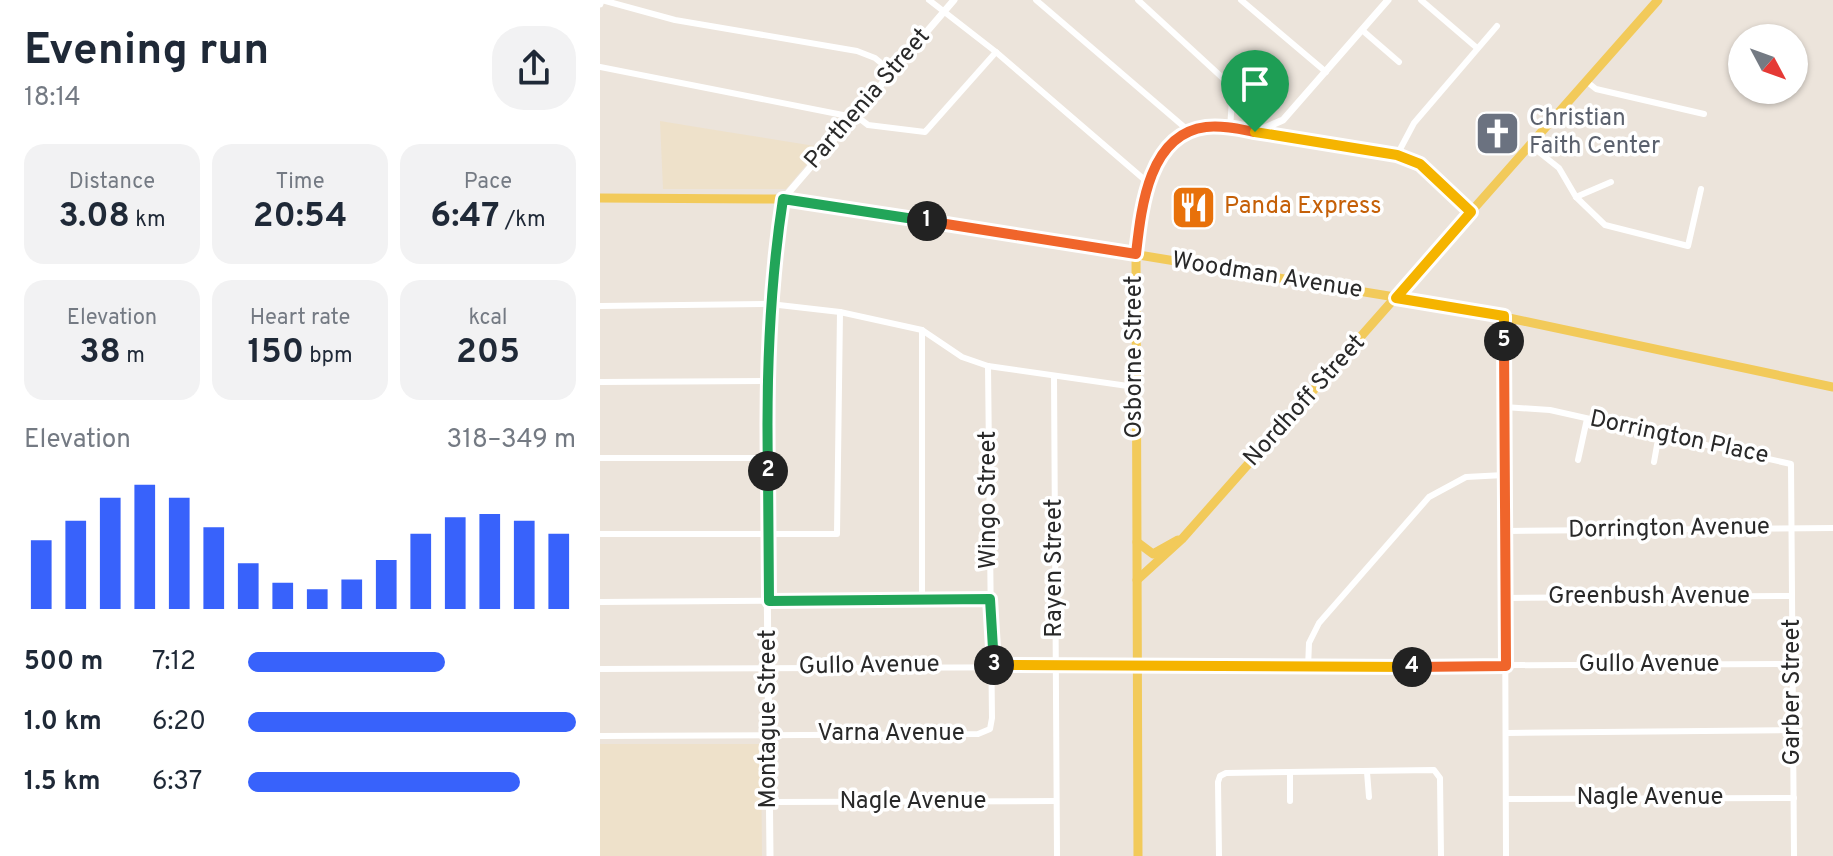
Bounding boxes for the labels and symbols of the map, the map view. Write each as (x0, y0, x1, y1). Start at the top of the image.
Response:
street label: Parthenia Street (799, 22, 937, 176)
north arrow (1728, 24, 1808, 104)
pin (1221, 50, 1289, 132)
place label: Christian Faith Center (1529, 104, 1660, 162)
church icon: Christian Faith Center (1474, 109, 1522, 157)
restaurant icon: Panda Express (1169, 183, 1217, 231)
place label: Panda Express (1224, 192, 1382, 222)
pin: 1 (907, 201, 947, 241)
street label: Woodman Avenue (1170, 246, 1364, 306)
street label: Osborne Street (1120, 275, 1150, 439)
pin: 5 (1484, 321, 1524, 361)
street label: Nordhoff Street (1238, 329, 1372, 473)
street label: Dorrington Place (1587, 404, 1771, 472)
street label: Wingo Street (974, 431, 1004, 569)
pin: 2 (748, 451, 788, 491)
street label: Rayen Street (1040, 498, 1070, 638)
street label: Dorrington Avenue (1568, 512, 1770, 546)
street label: Greenbush Avenue (1548, 582, 1750, 612)
street label: Garber Street (1778, 619, 1808, 765)
street label: Montague Street (754, 629, 784, 809)
pin: 3 (974, 645, 1014, 685)
pin: 4 (1392, 647, 1432, 687)
street label: Gullo Avenue (798, 650, 940, 682)
street label: Gullo Avenue (1579, 650, 1719, 680)
street label: Varna Avenue (817, 719, 965, 749)
street label: Nagle Avenue (1577, 783, 1723, 813)
street label: Nagle Avenue (840, 787, 986, 817)

